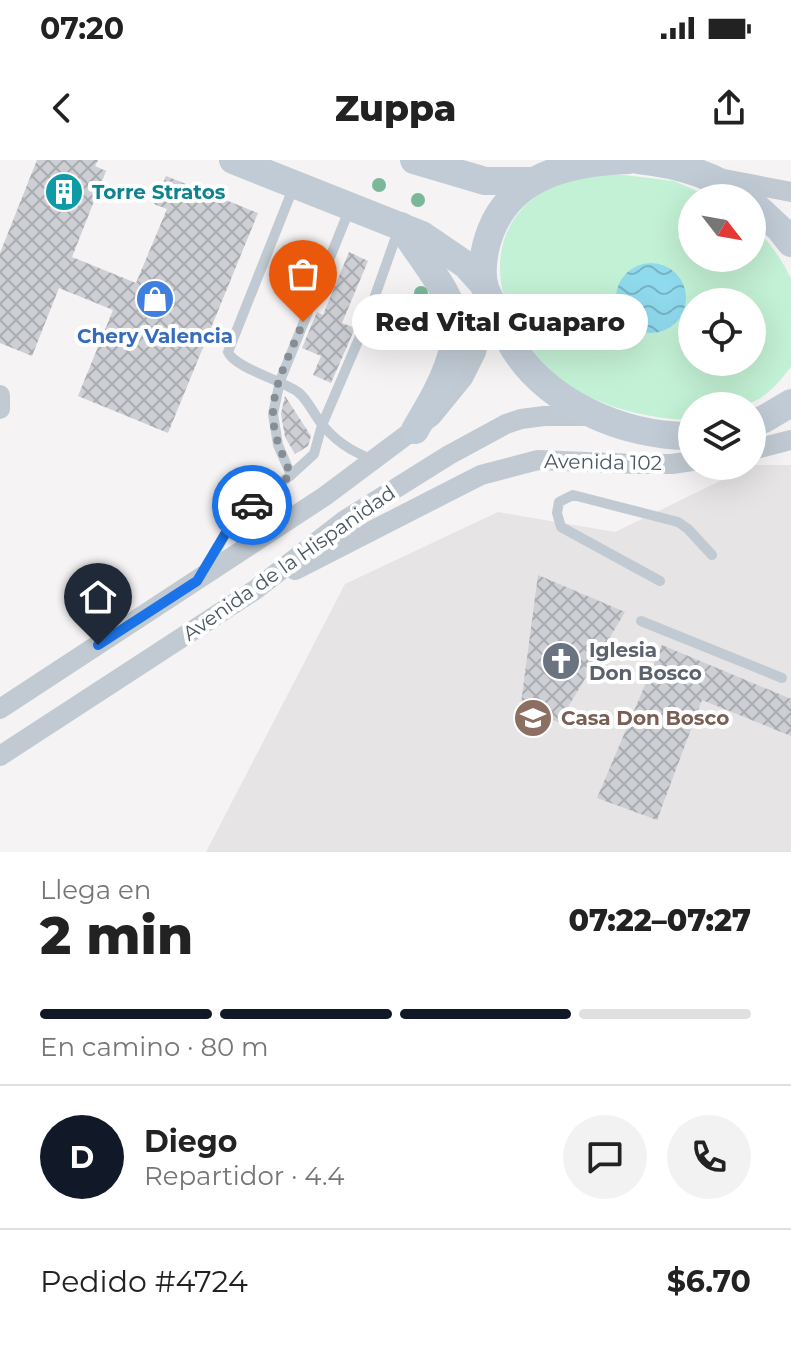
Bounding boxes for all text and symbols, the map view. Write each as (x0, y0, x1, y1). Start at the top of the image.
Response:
text: 07:20 (40, 10, 124, 47)
icon: back (40, 86, 84, 130)
text: Zuppa (335, 86, 456, 130)
icon: share (707, 86, 751, 130)
building icon: Torre Stratos (43, 171, 85, 213)
place label: Torre Stratos (92, 180, 226, 204)
north arrow (678, 184, 766, 272)
map controls (678, 184, 766, 480)
pin (269, 240, 337, 322)
icon: bag (281, 252, 325, 296)
shop icon: Chery Valencia (134, 278, 176, 320)
button: locate (678, 288, 766, 376)
callout: Red Vital Guaparo (351, 294, 647, 350)
text: Red Vital Guaparo (375, 306, 625, 338)
place label: Chery Valencia (77, 324, 233, 348)
button: layers (678, 392, 766, 480)
street label: Avenida 102 (544, 449, 662, 475)
courier (212, 465, 292, 545)
street label: Avenida de la Hispanidad (178, 480, 400, 646)
icon: car (230, 483, 274, 527)
pin (64, 563, 132, 645)
icon: home (76, 575, 120, 619)
place label: Iglesia Don Bosco (589, 638, 702, 685)
church icon: Iglesia Don Bosco (540, 640, 582, 682)
school or university icon: Casa Don Bosco (512, 697, 554, 739)
place label: Casa Don Bosco (561, 706, 729, 730)
text: Llega en (40, 874, 151, 906)
text: 07:22–07:27 (568, 902, 751, 939)
text: 2 min (40, 904, 193, 967)
text: En camino · 80 m (40, 1031, 269, 1063)
button: chat (563, 1115, 647, 1199)
button: phone (667, 1115, 751, 1199)
text: Diego (144, 1123, 237, 1160)
text: D (70, 1139, 94, 1176)
text: Repartidor · 4.4 (144, 1160, 344, 1192)
text: Pedido #4724 (40, 1263, 248, 1300)
text: $6.70 (667, 1263, 751, 1300)

